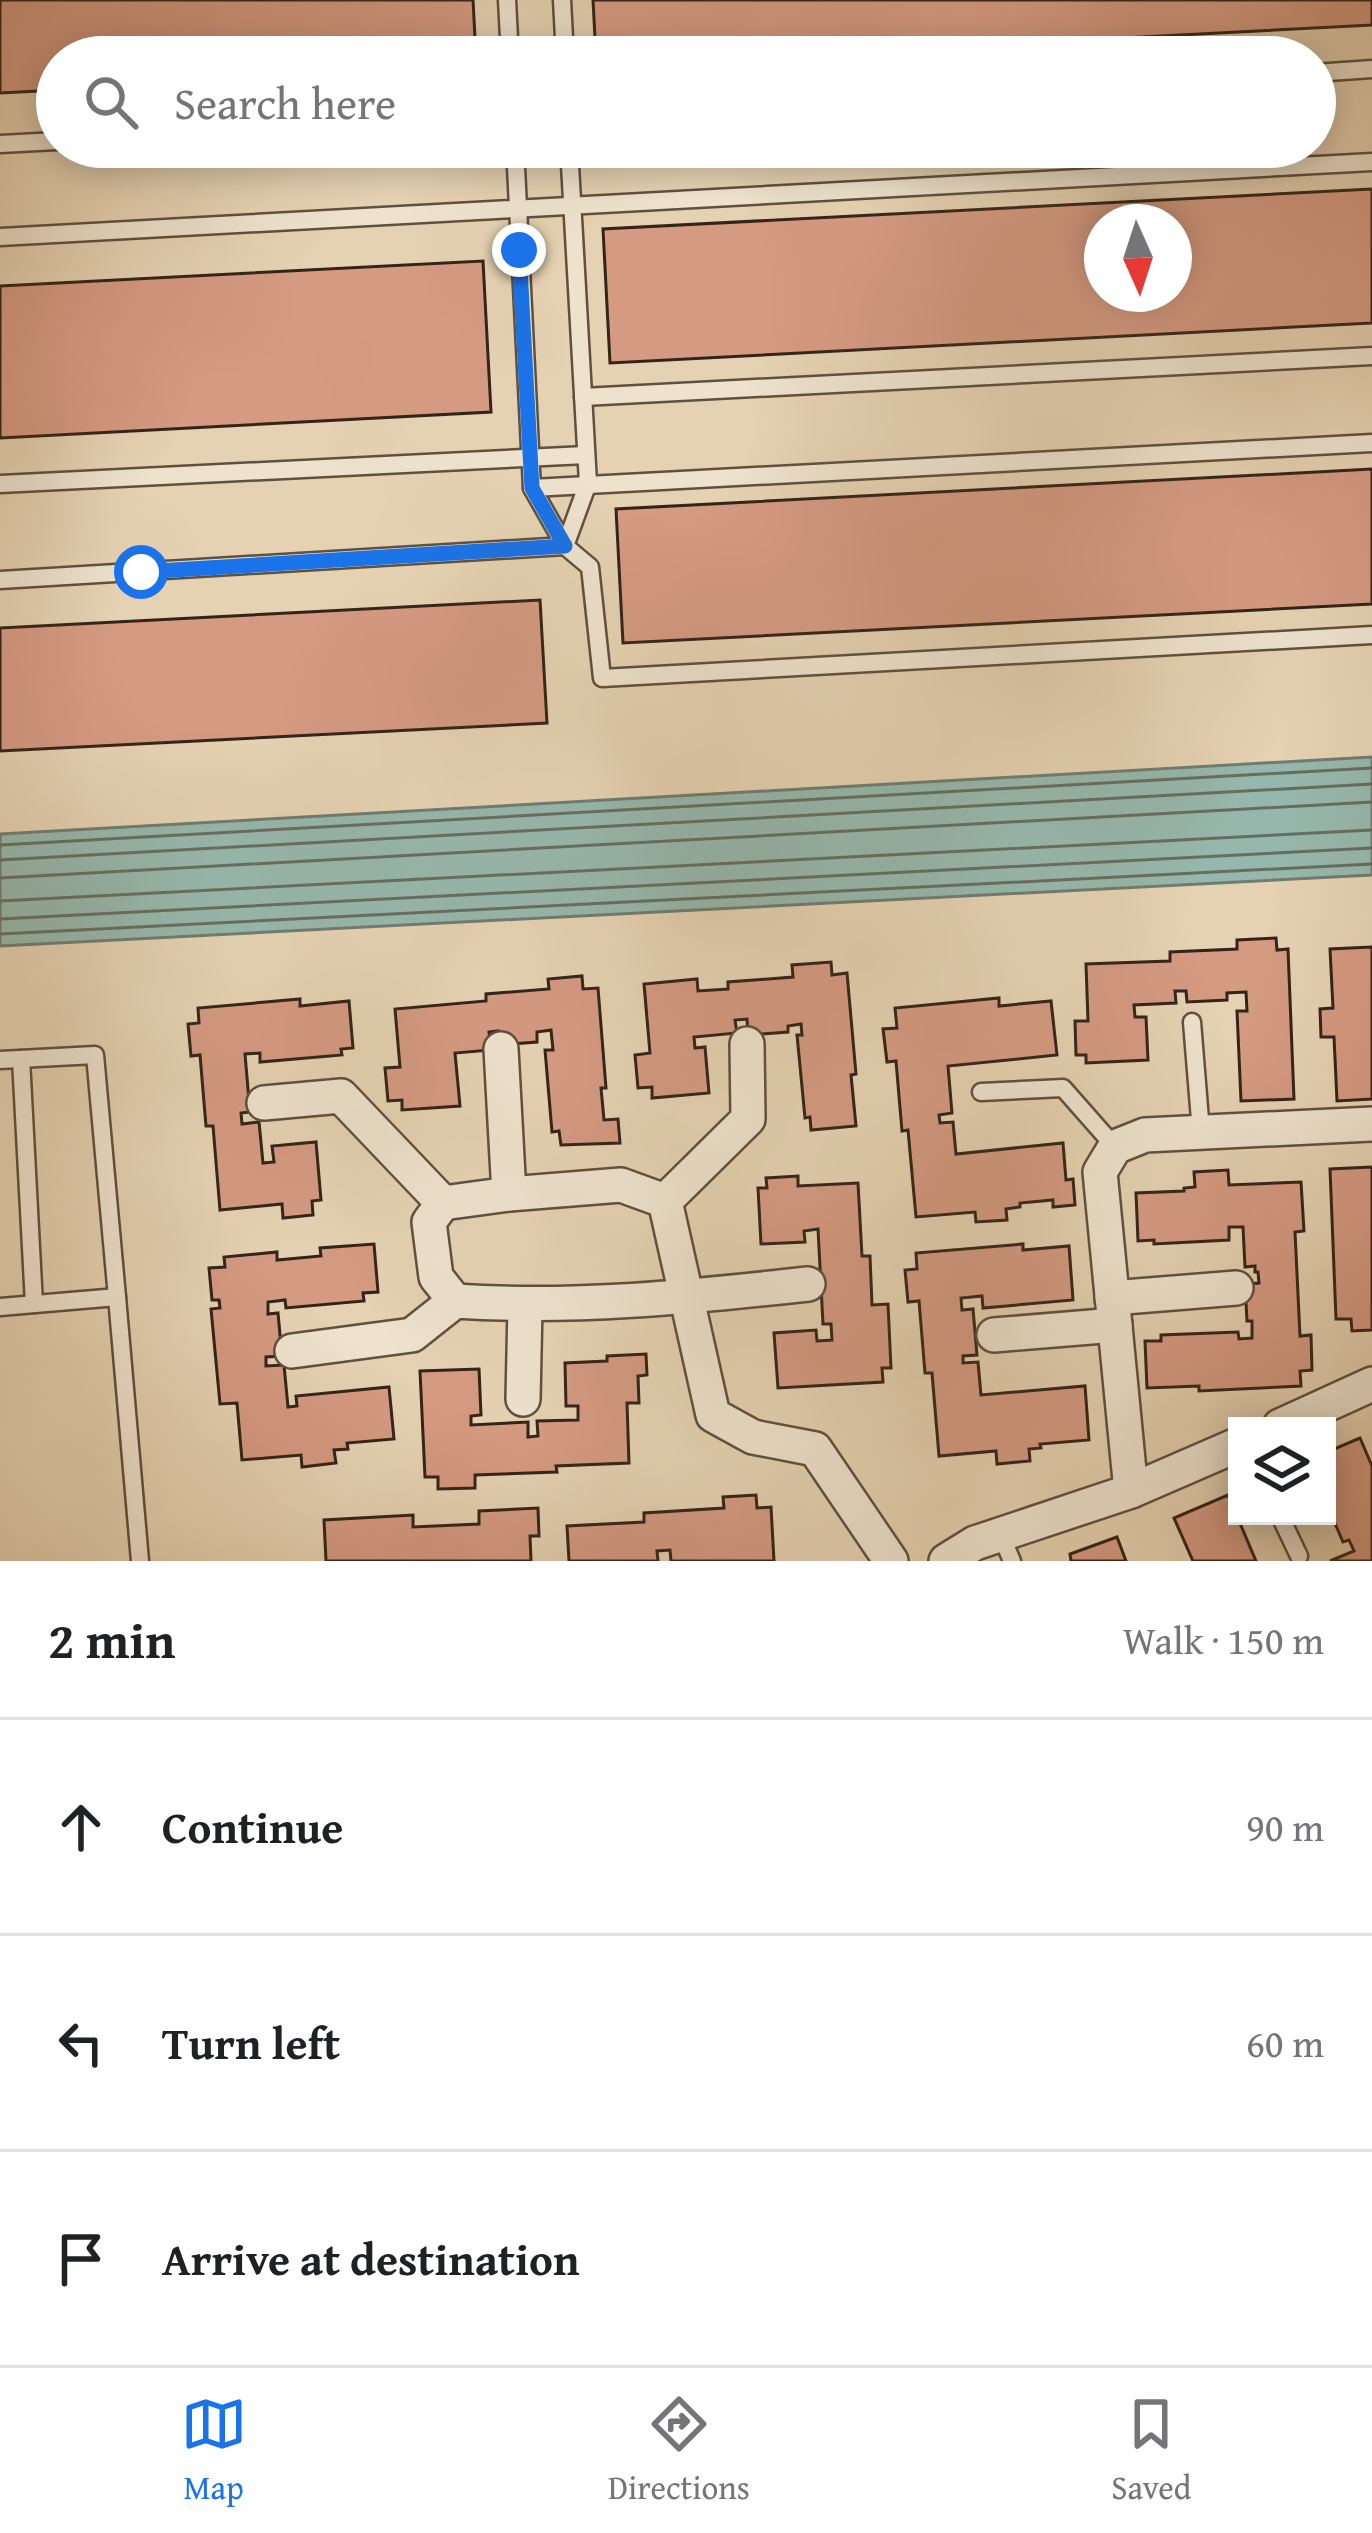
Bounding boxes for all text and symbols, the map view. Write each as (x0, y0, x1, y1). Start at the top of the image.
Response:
search box (36, 36, 1336, 168)
icon: search (78, 69, 144, 135)
text: Search here (174, 70, 396, 135)
north arrow (1084, 204, 1192, 312)
route end (492, 223, 546, 277)
route start (114, 545, 168, 599)
map controls (1228, 1417, 1336, 1525)
button: layers (1228, 1417, 1336, 1525)
text: 2 min (48, 1602, 175, 1677)
text: Walk · 150 m (1123, 1611, 1324, 1668)
icon: ahead (48, 1794, 114, 1860)
text: Continue (162, 1794, 343, 1859)
text: 90 m (1246, 1798, 1324, 1855)
icon: left (48, 2010, 114, 2076)
text: Turn left (162, 2010, 340, 2075)
text: 60 m (1246, 2014, 1324, 2071)
icon: arrive (48, 2226, 114, 2292)
text: Arrive at destination (162, 2226, 580, 2291)
tab: Map (181, 2391, 247, 2511)
tab: Directions (608, 2391, 750, 2511)
tab: Saved (1111, 2391, 1191, 2511)

